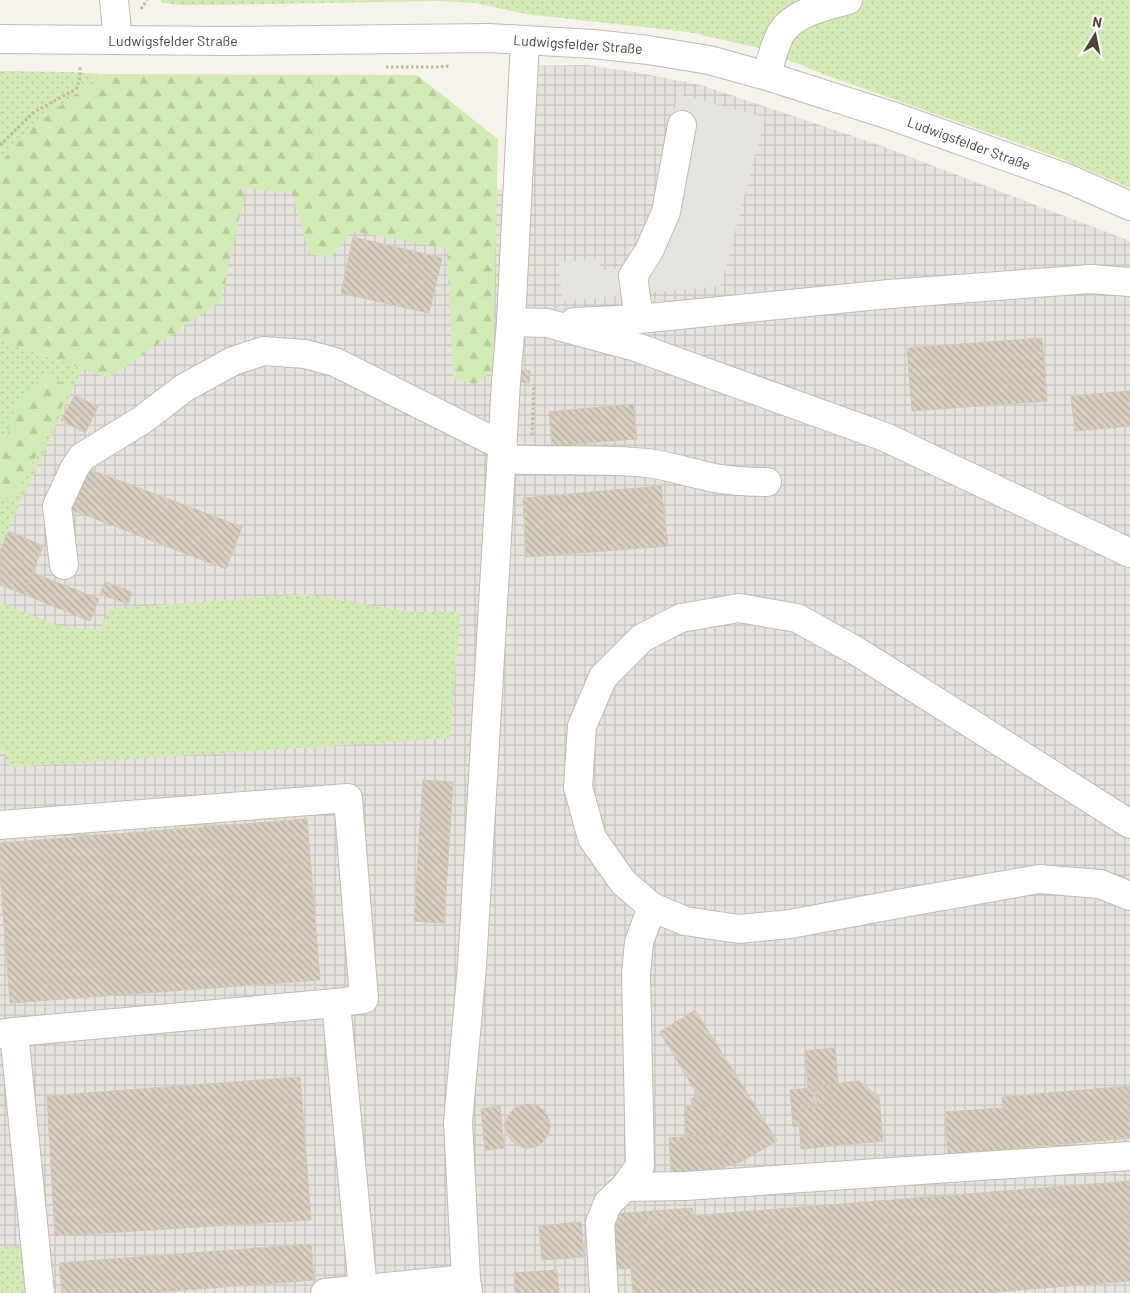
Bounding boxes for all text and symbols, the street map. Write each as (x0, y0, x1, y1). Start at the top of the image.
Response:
north arrow (1070, 10, 1120, 60)
text: N (1091, 13, 1103, 31)
street label: Ludwigsfelder Straße (513, 31, 643, 57)
street label: Ludwigsfelder Straße (108, 32, 238, 49)
street label: Ludwigsfelder Straße (905, 113, 1033, 173)

